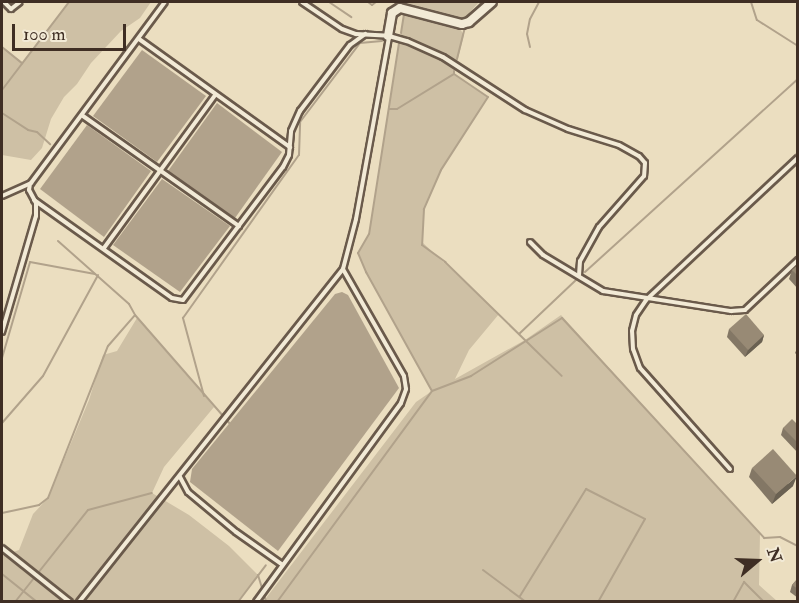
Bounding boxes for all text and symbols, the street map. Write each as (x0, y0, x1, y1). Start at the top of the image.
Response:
scale bar (15, 12, 129, 50)
text: 100 m (23, 23, 66, 46)
north arrow (727, 531, 787, 591)
text: N (762, 545, 786, 565)

